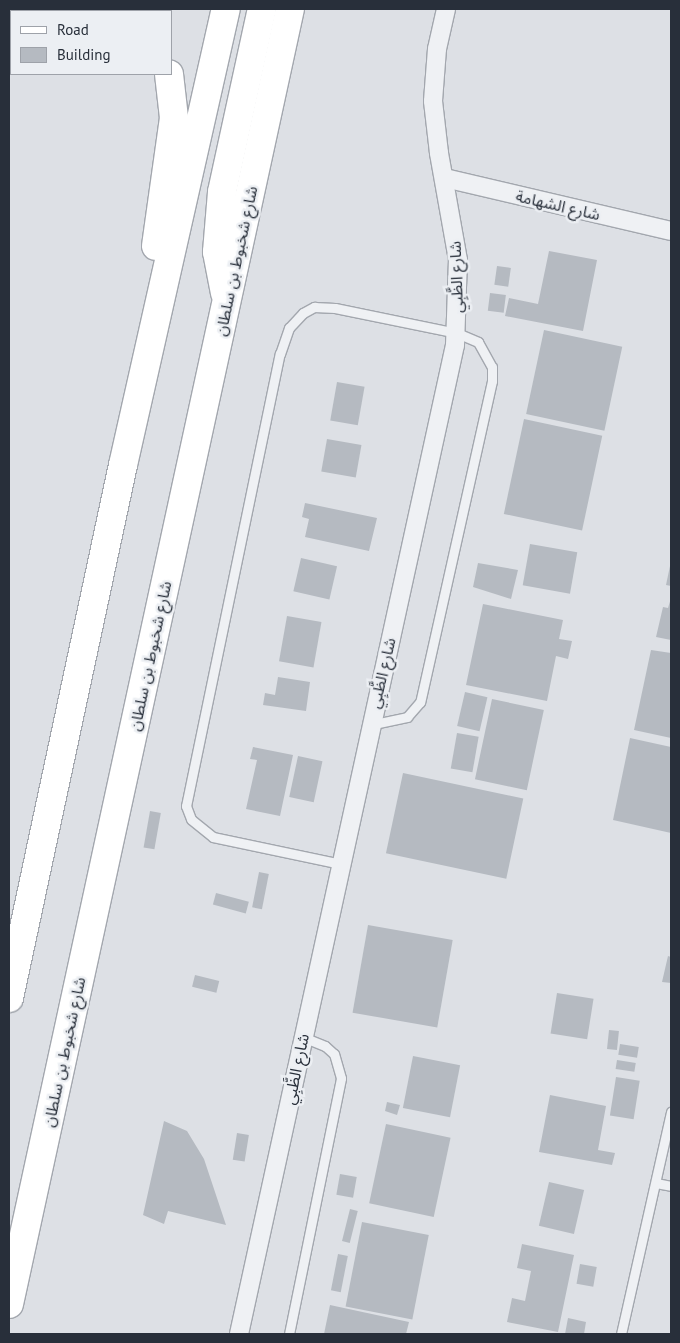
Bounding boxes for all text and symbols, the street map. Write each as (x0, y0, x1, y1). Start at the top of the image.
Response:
legend (10, 10, 172, 75)
text: Road (57, 20, 89, 39)
text: Building (57, 45, 111, 64)
street label: شارع شخبوط بن سلطان (211, 184, 261, 338)
street label: شارع الشهامة (514, 186, 602, 224)
street label: شارع الظَّبِي (445, 241, 467, 313)
street label: شارع شخبوط بن سلطان (125, 579, 175, 733)
street label: شارع الظَّبِي (365, 636, 399, 710)
street label: شارع شخبوط بن سلطان (39, 975, 89, 1129)
street label: شارع الظَّبِي (279, 1032, 313, 1106)

